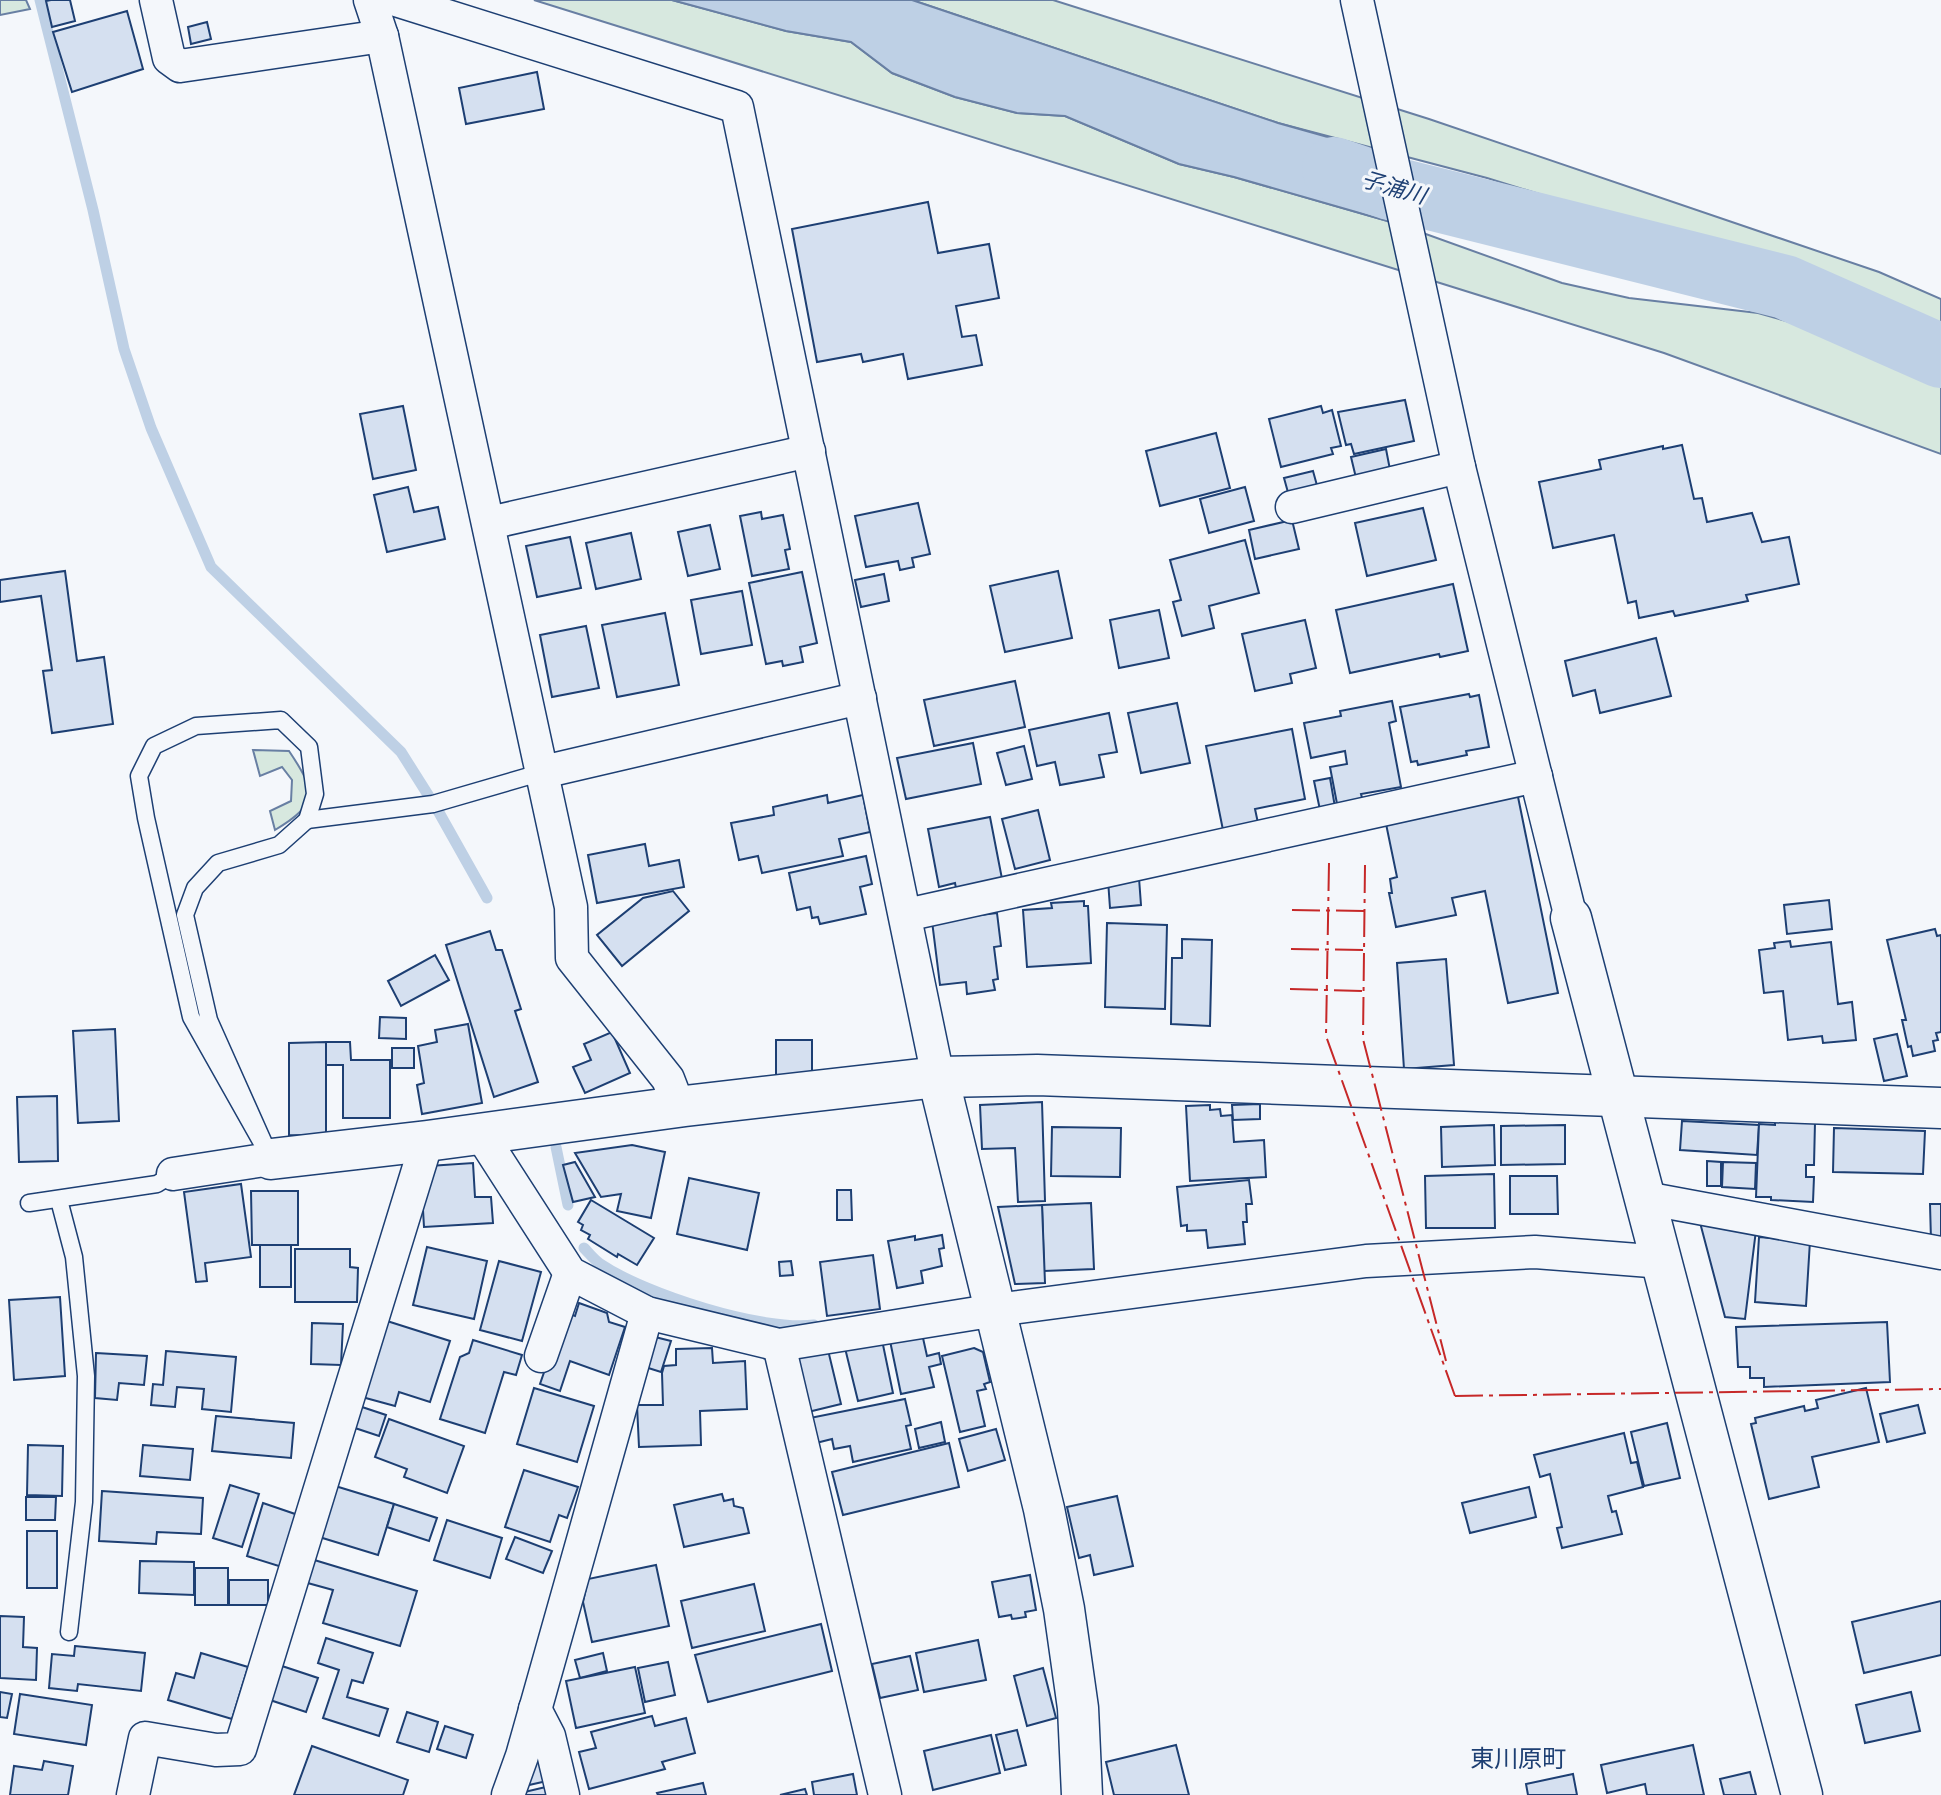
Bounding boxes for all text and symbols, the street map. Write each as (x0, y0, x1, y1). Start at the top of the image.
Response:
water label: 子浦川 (1358, 165, 1431, 210)
district label: 東川原町 (1470, 1744, 1566, 1773)

